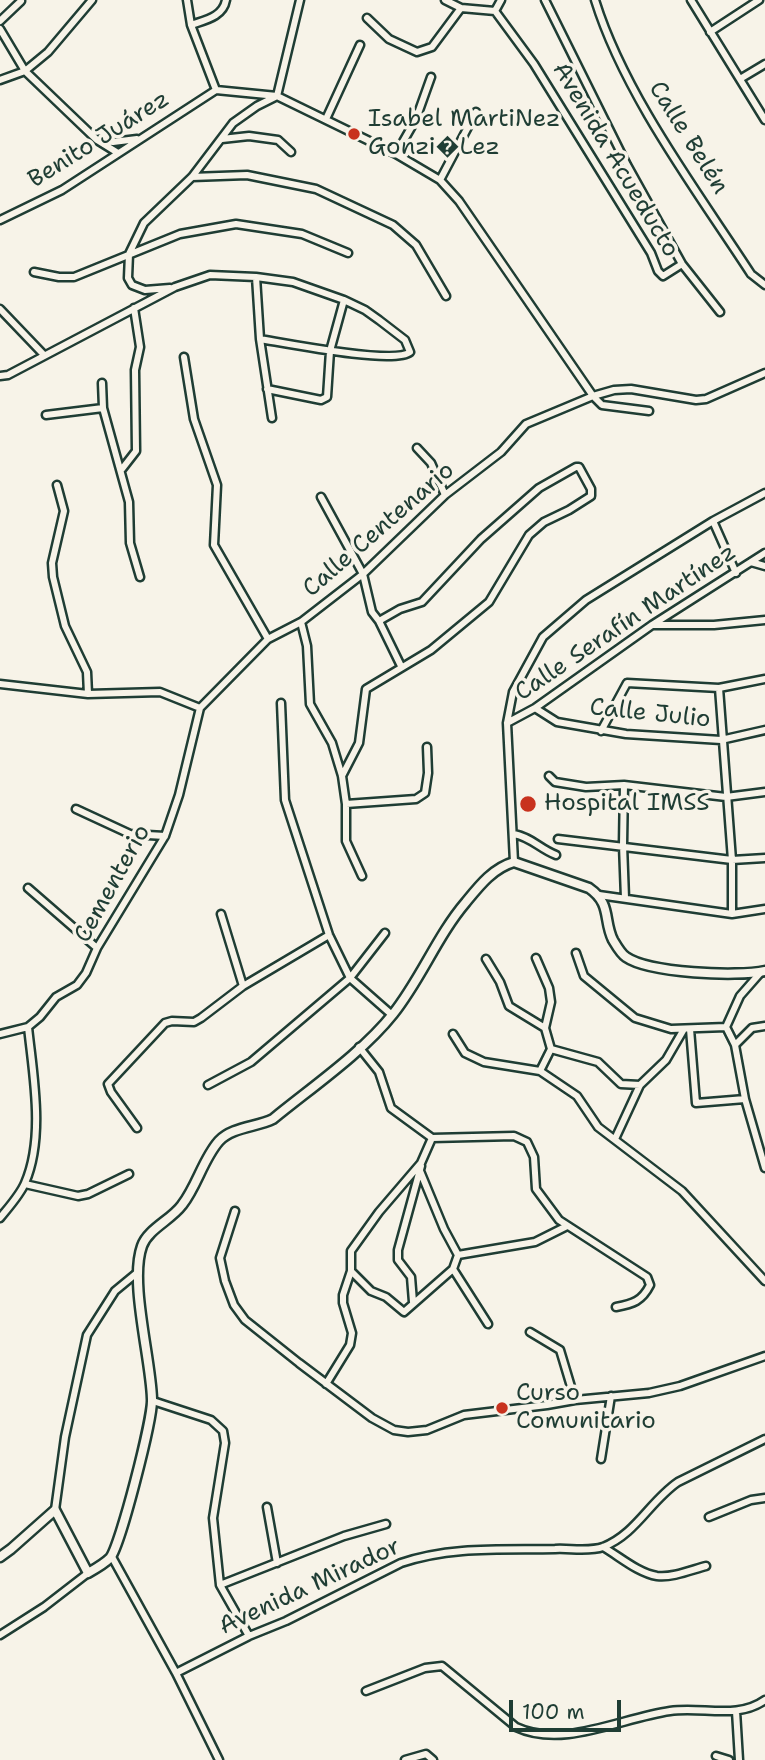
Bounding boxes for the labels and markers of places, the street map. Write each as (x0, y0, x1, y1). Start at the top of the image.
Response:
place label: Isabel MartiNez Gonzi�Lez (368, 106, 560, 162)
marker: Isabel MartiNez Gonzi�Lez (346, 126, 362, 142)
place label: Hospital IMSS (544, 790, 709, 818)
marker: Hospital IMSS (518, 794, 538, 814)
place label: Curso Comunitario (516, 1380, 656, 1436)
marker: Curso Comunitario (494, 1400, 510, 1416)

